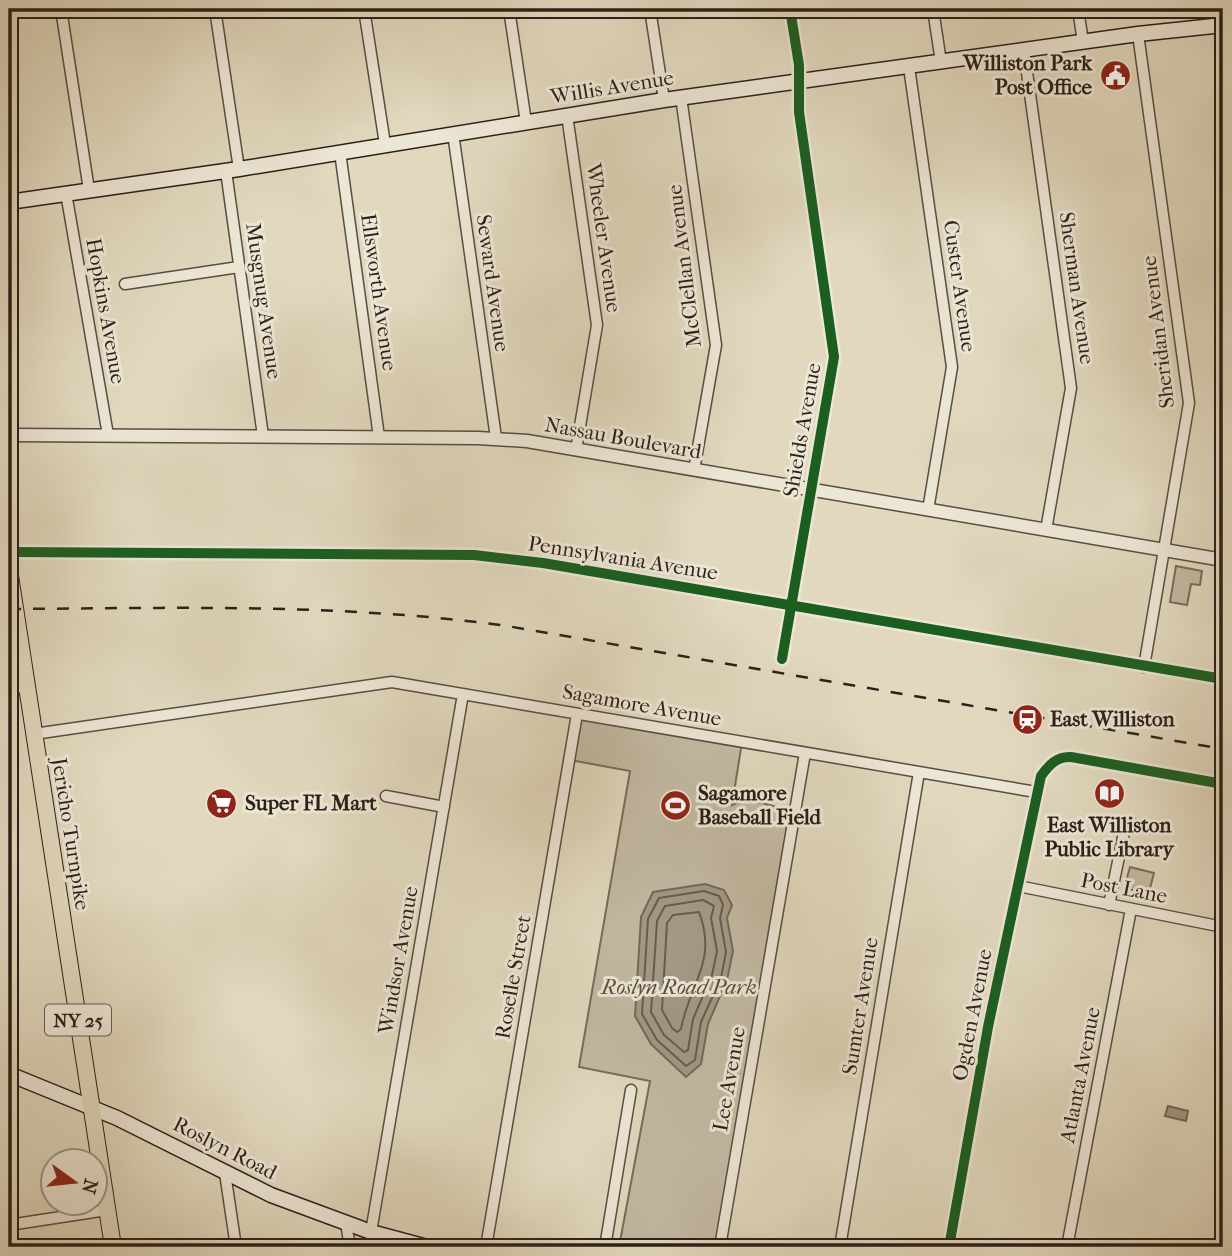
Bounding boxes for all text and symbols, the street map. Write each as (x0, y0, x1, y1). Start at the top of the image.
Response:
place label: Williston Park Post Office (962, 51, 1093, 99)
public building icon: Williston Park Post Office (1098, 58, 1132, 92)
street label: Willis Avenue (548, 65, 675, 109)
street label: Wheeler Avenue (582, 161, 626, 314)
street label: McClellan Avenue (662, 183, 706, 349)
street label: Sherman Avenue (1054, 210, 1100, 366)
street label: Ellsworth Avenue (356, 212, 402, 372)
street label: Seward Avenue (471, 213, 515, 353)
street label: Custer Avenue (939, 219, 981, 353)
street label: Musgnug Avenue (241, 221, 287, 381)
street label: Hopkins Avenue (81, 236, 131, 386)
street label: Sheridan Avenue (1137, 254, 1179, 410)
street label: Shields Avenue (778, 361, 826, 499)
street label: Nassau Boulevard (543, 412, 704, 464)
street label: Pennsylvania Avenue (526, 531, 720, 585)
street label: Sagamore Avenue (561, 679, 723, 731)
station icon: East Williston (1010, 702, 1044, 736)
place label: East Williston (1050, 707, 1176, 731)
street label: Jericho Turnpike (47, 754, 95, 912)
library icon: East Williston Public Library (1092, 776, 1126, 810)
place label: Sagamore Baseball Field (698, 781, 822, 829)
supermarket icon: Super FL Mart (205, 786, 239, 820)
sports icon: Sagamore Baseball Field (658, 788, 692, 822)
place label: Super FL Mart (245, 791, 377, 815)
place label: East Williston Public Library (1044, 813, 1175, 861)
street label: Post Lane (1079, 868, 1169, 908)
street label: Windsor Avenue (373, 884, 423, 1037)
street label: Roselle Street (490, 913, 536, 1041)
street label: Sumter Avenue (837, 935, 883, 1077)
street label: Ogden Avenue (947, 947, 997, 1083)
park label: Roslyn Road Park (599, 975, 757, 999)
road number: NY 25 (45, 1004, 111, 1036)
street label: Atlanta Avenue (1055, 1005, 1105, 1146)
street label: Lee Avenue (708, 1025, 750, 1133)
street label: Roslyn Road (169, 1112, 281, 1185)
north arrow (38, 1148, 108, 1218)
text: N (77, 1176, 102, 1197)

